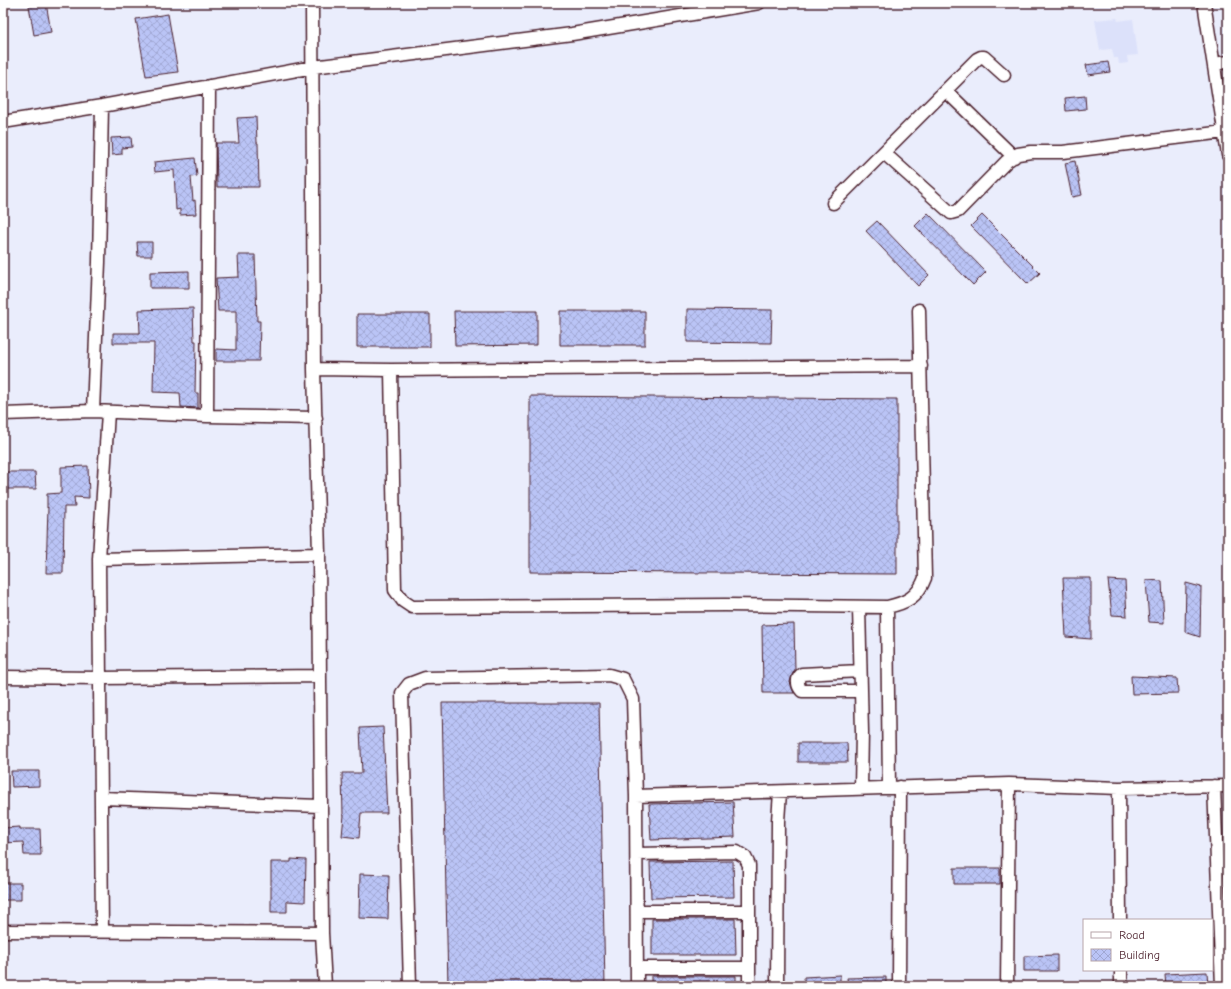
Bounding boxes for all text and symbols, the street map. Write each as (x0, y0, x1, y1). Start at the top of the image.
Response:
legend (1083, 919, 1213, 971)
text: Road (1119, 928, 1145, 942)
text: Building (1119, 948, 1160, 962)

